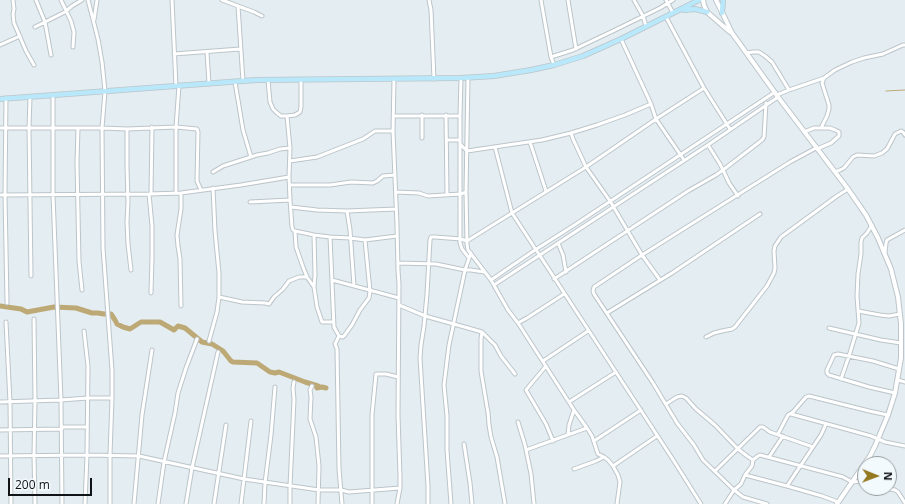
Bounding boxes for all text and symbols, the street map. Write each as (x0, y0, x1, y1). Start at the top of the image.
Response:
north arrow (857, 456, 897, 496)
scale bar (10, 470, 94, 496)
text: N (881, 472, 896, 481)
text: 200 m (15, 476, 50, 493)

